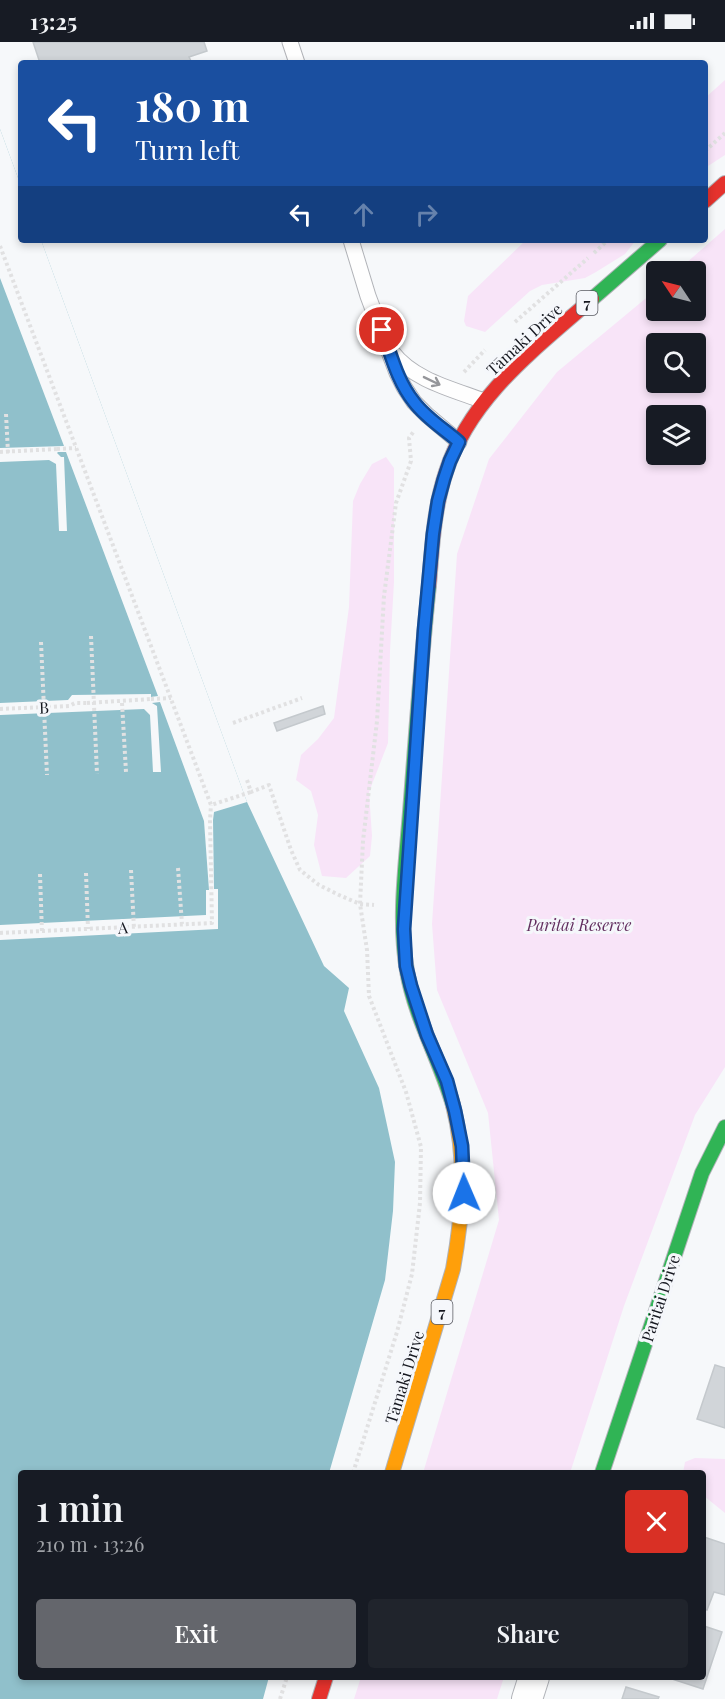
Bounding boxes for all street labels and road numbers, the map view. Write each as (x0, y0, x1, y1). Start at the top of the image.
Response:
road number: 7 (576, 291, 598, 315)
street label: Tāmaki Drive (482, 298, 566, 380)
street label: B (39, 696, 49, 718)
street label: A (116, 916, 129, 938)
street label: Paritai Drive (636, 1252, 684, 1344)
road number: 7 (432, 1300, 452, 1324)
street label: Tāmaki Drive (380, 1328, 428, 1426)

